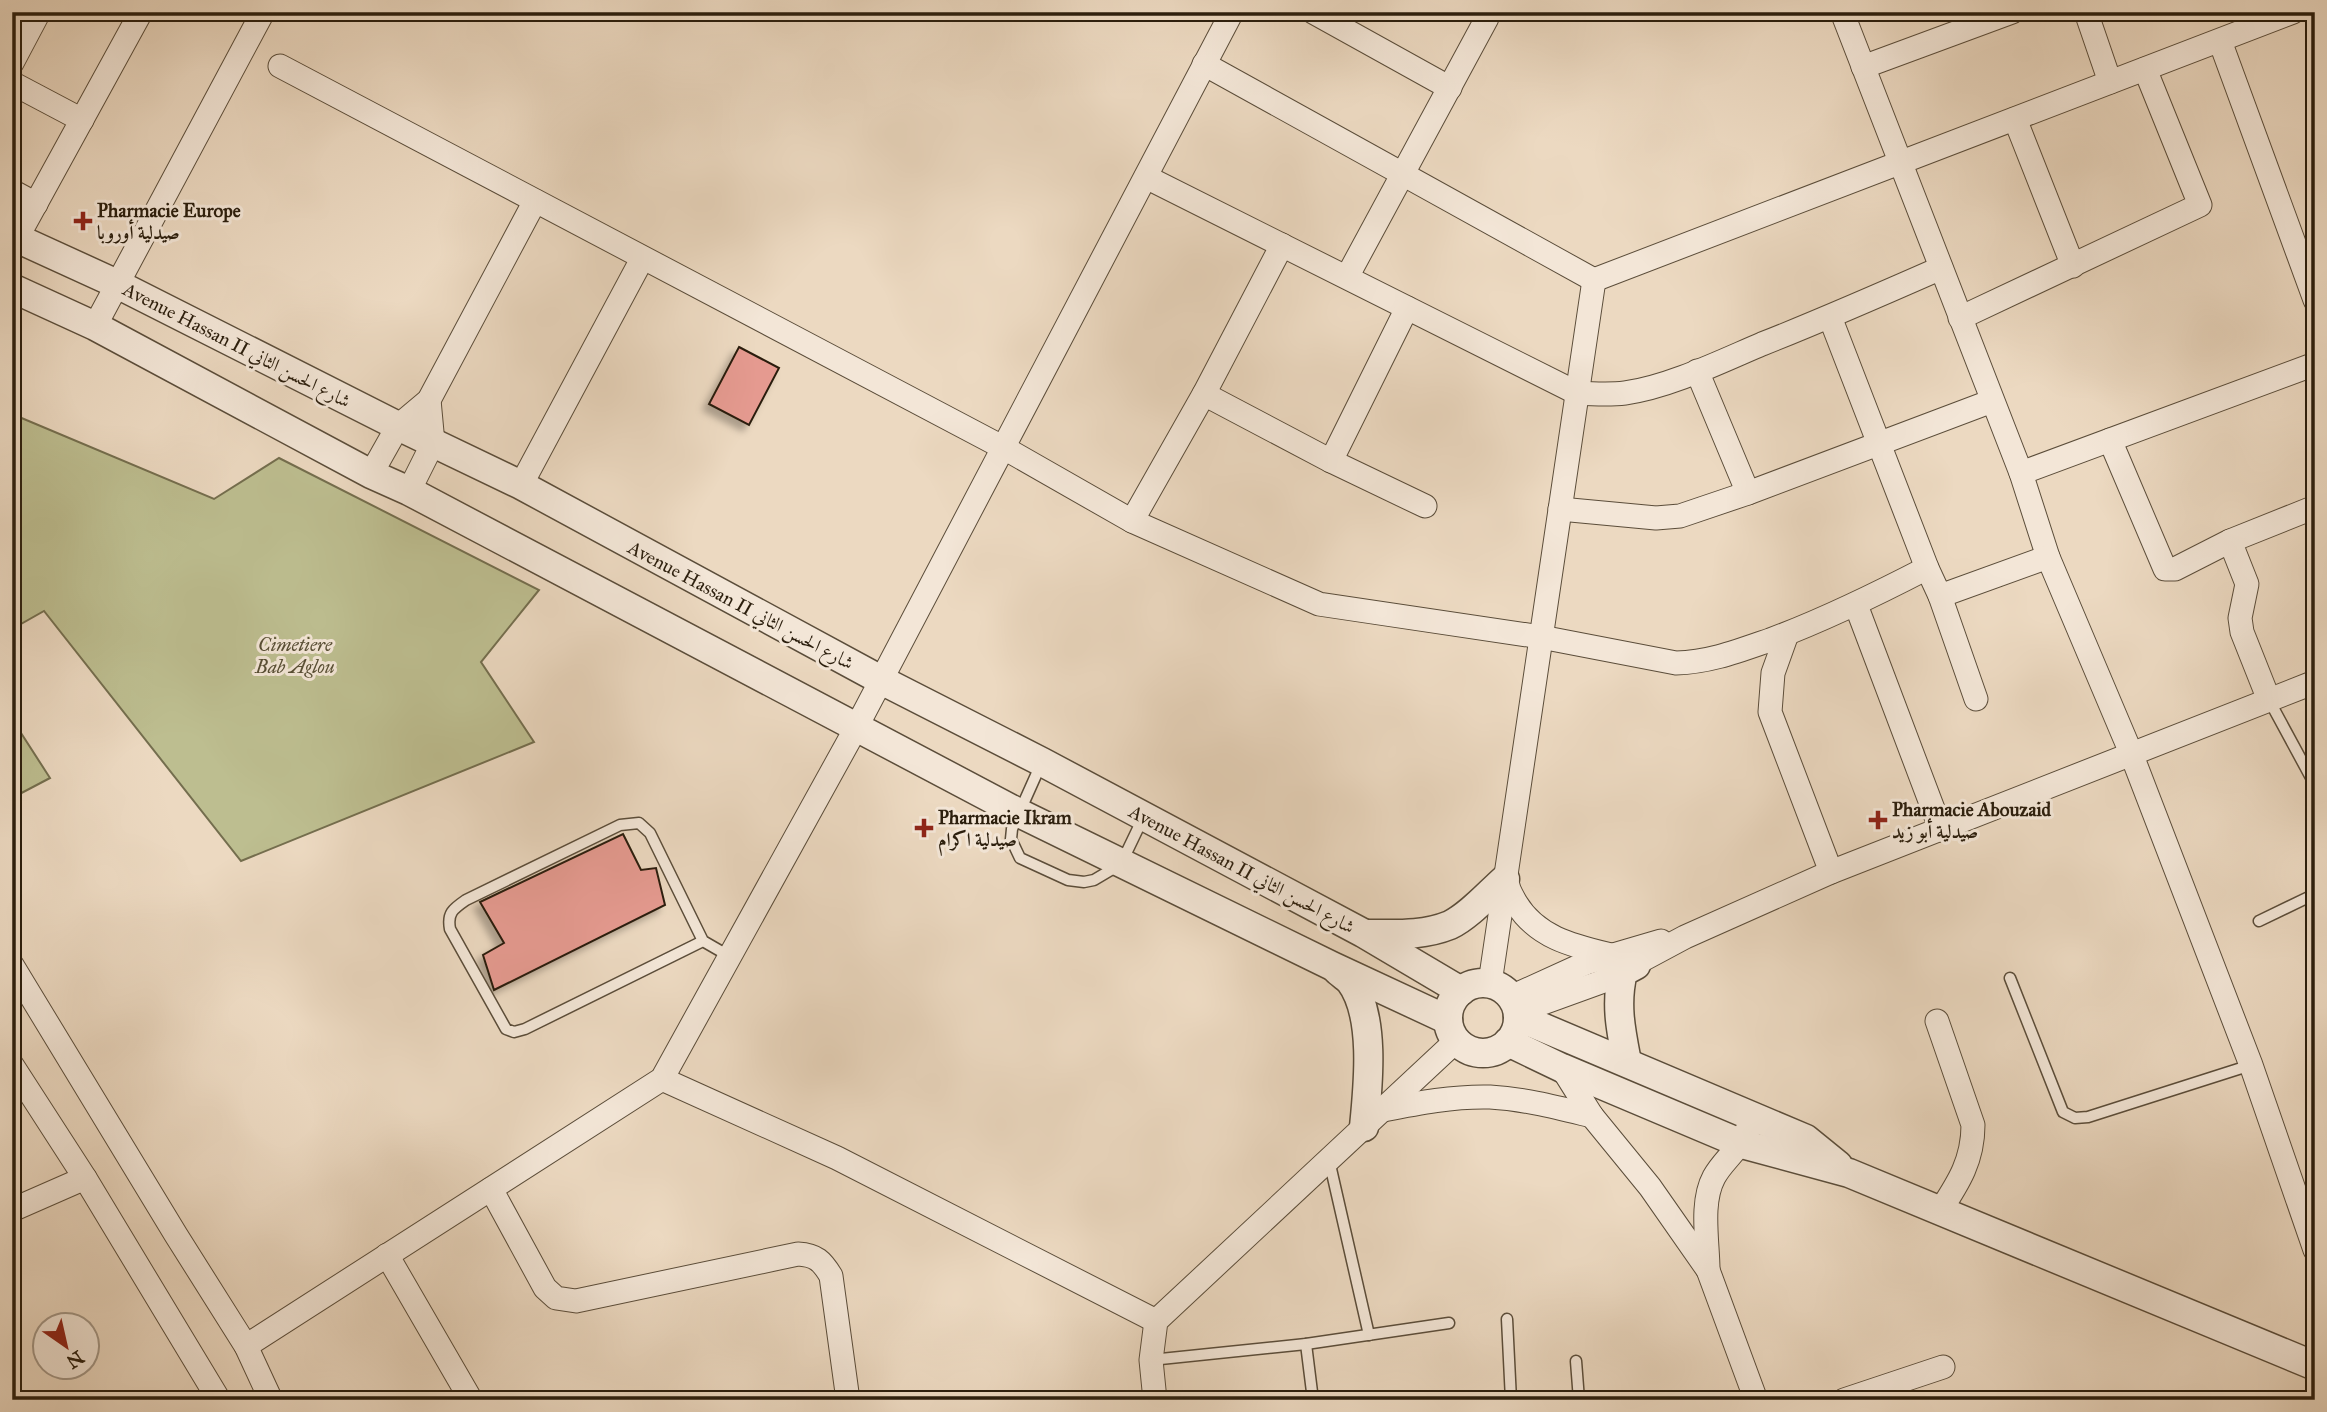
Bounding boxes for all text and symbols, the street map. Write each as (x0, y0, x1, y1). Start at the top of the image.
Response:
place label: Pharmacie Europe صيدلية أوروبا (97, 199, 241, 244)
marker: Pharmacie Europe صيدلية أوروبا (75, 213, 91, 229)
street label: Avenue Hassan II شارع الحسن الثاني (117, 277, 355, 416)
street label: Avenue Hassan II شارع الحسن الثاني (621, 535, 858, 678)
park label: Cimetiere Bab Aglou (254, 633, 335, 678)
place label: Pharmacie Abouzaid صيدلية أبو زيد (1892, 798, 2052, 844)
street label: Avenue Hassan II شارع الحسن الثاني (1122, 799, 1359, 942)
place label: Pharmacie Ikram صيدلية اكرام (938, 806, 1072, 857)
marker: Pharmacie Abouzaid صيدلية أبو زيد (1870, 812, 1886, 828)
marker: Pharmacie Ikram صيدلية اكرام (916, 820, 932, 836)
north arrow (32, 1310, 102, 1380)
text: N (62, 1346, 88, 1374)

